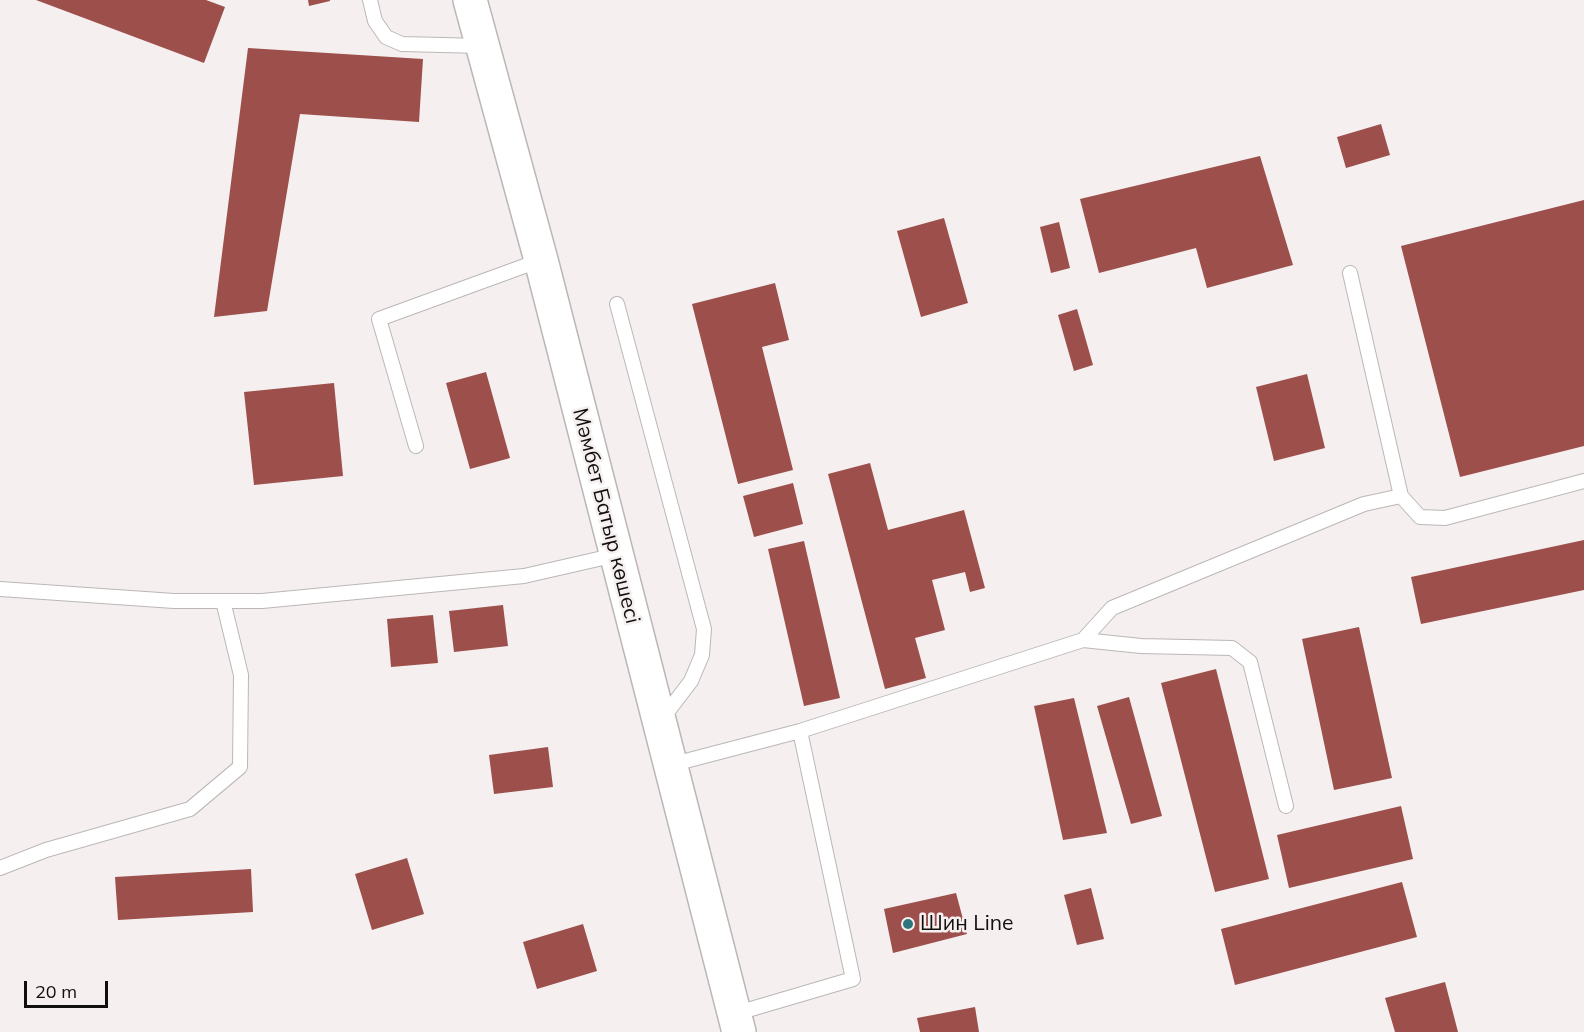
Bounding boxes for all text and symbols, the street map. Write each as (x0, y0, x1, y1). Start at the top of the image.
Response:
street label: Мәмбет Батыр көшесі (567, 406, 645, 626)
place label: Шин Line (920, 911, 1013, 937)
marker: Шин Line (901, 917, 915, 931)
scale bar (27, 969, 111, 1007)
text: 20 m (35, 980, 77, 1003)

